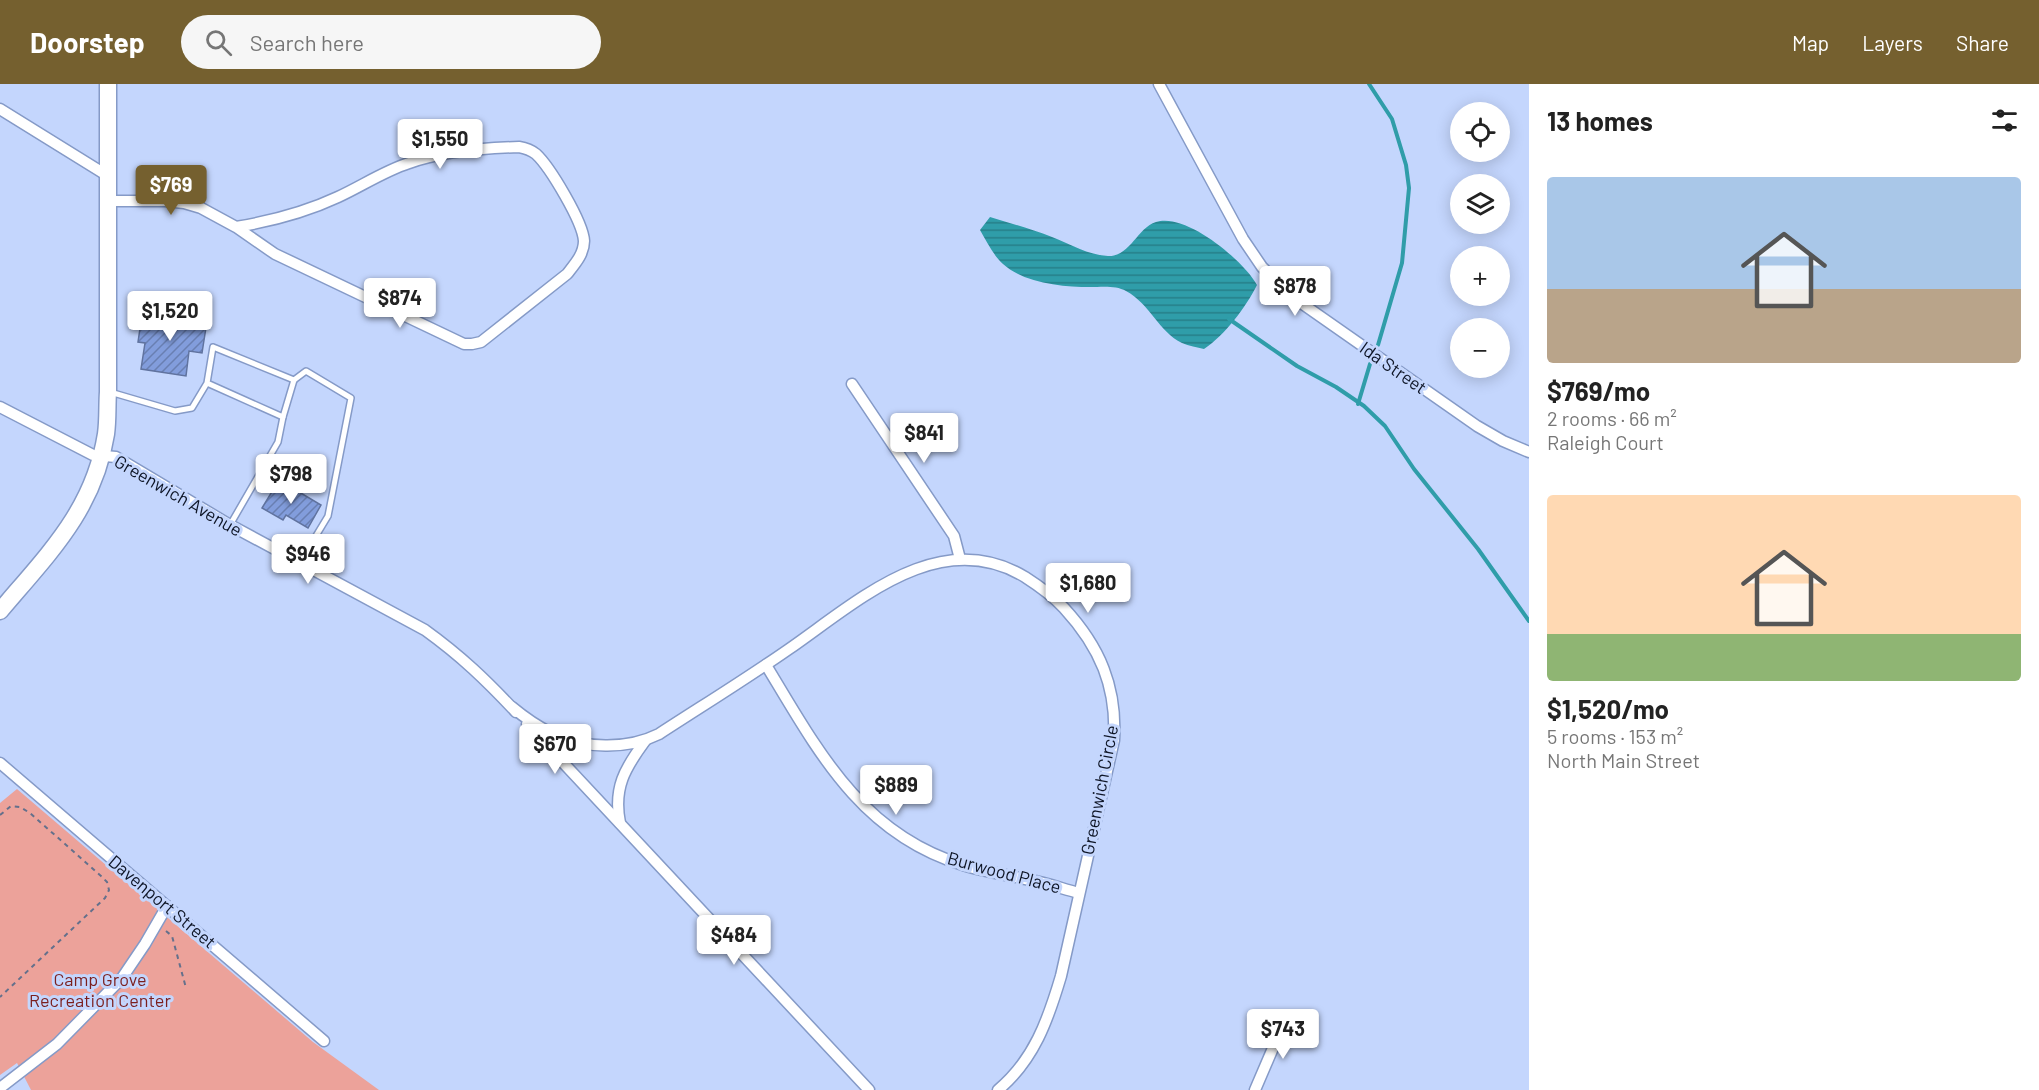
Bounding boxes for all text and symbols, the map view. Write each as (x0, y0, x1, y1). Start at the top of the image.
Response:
search box (181, 15, 601, 69)
text: Doorstep (30, 25, 145, 59)
icon: search (202, 26, 235, 59)
text: Search here (250, 29, 364, 55)
text: Map (1792, 30, 1829, 55)
text: Layers (1862, 30, 1923, 55)
text: Share (1956, 30, 2009, 55)
map controls (1450, 102, 1510, 378)
button: locate (1450, 102, 1510, 162)
icon: filters (1988, 104, 2021, 137)
text: 13 homes (1547, 105, 1653, 136)
pin: $1,550 (391, 119, 489, 170)
text: $1,550 (412, 126, 468, 150)
pin: $769 (135, 165, 207, 216)
text: $769 (150, 172, 192, 196)
button: layers (1450, 174, 1510, 234)
icon: home (1730, 216, 1838, 324)
button: + (1450, 246, 1510, 306)
pin: $878 (1259, 266, 1331, 317)
text: $878 (1274, 273, 1317, 297)
pin: $874 (364, 278, 436, 329)
text: $874 (378, 285, 422, 309)
pin: $1,520 (121, 291, 219, 342)
text: $1,520 (141, 298, 199, 322)
button: − (1450, 318, 1510, 378)
street label: Ida Street (1356, 336, 1431, 398)
text: $769/mo (1547, 375, 1650, 406)
text: 2 rooms · 66 m² (1547, 406, 1677, 430)
pin: $841 (888, 413, 960, 464)
text: $841 (904, 420, 944, 444)
text: Raleigh Court (1547, 430, 1664, 454)
street label: Greenwich Avenue (111, 450, 246, 541)
pin: $798 (255, 454, 327, 505)
text: $798 (270, 461, 312, 485)
pin: $946 (272, 534, 344, 585)
icon: home (1730, 534, 1838, 642)
text: $946 (286, 541, 330, 565)
pin: $1,680 (1039, 563, 1137, 614)
text: $1,680 (1060, 570, 1116, 594)
text: $1,520/mo (1547, 693, 1669, 724)
street label: Greenwich Circle (1076, 723, 1122, 856)
pin: $670 (519, 724, 591, 775)
text: 5 rooms · 153 m² (1547, 724, 1683, 748)
text: $670 (533, 731, 577, 755)
text: North Main Street (1547, 748, 1700, 772)
pin: $889 (860, 765, 932, 816)
text: $889 (874, 772, 918, 796)
street label: Burwood Place (945, 846, 1063, 898)
street label: Davenport Street (104, 850, 221, 953)
pin: $484 (698, 915, 770, 966)
text: $484 (711, 922, 757, 946)
park label: Camp Grove Recreation Center (29, 968, 171, 1011)
pin: $743 (1247, 1009, 1319, 1060)
text: $743 (1261, 1016, 1305, 1040)

